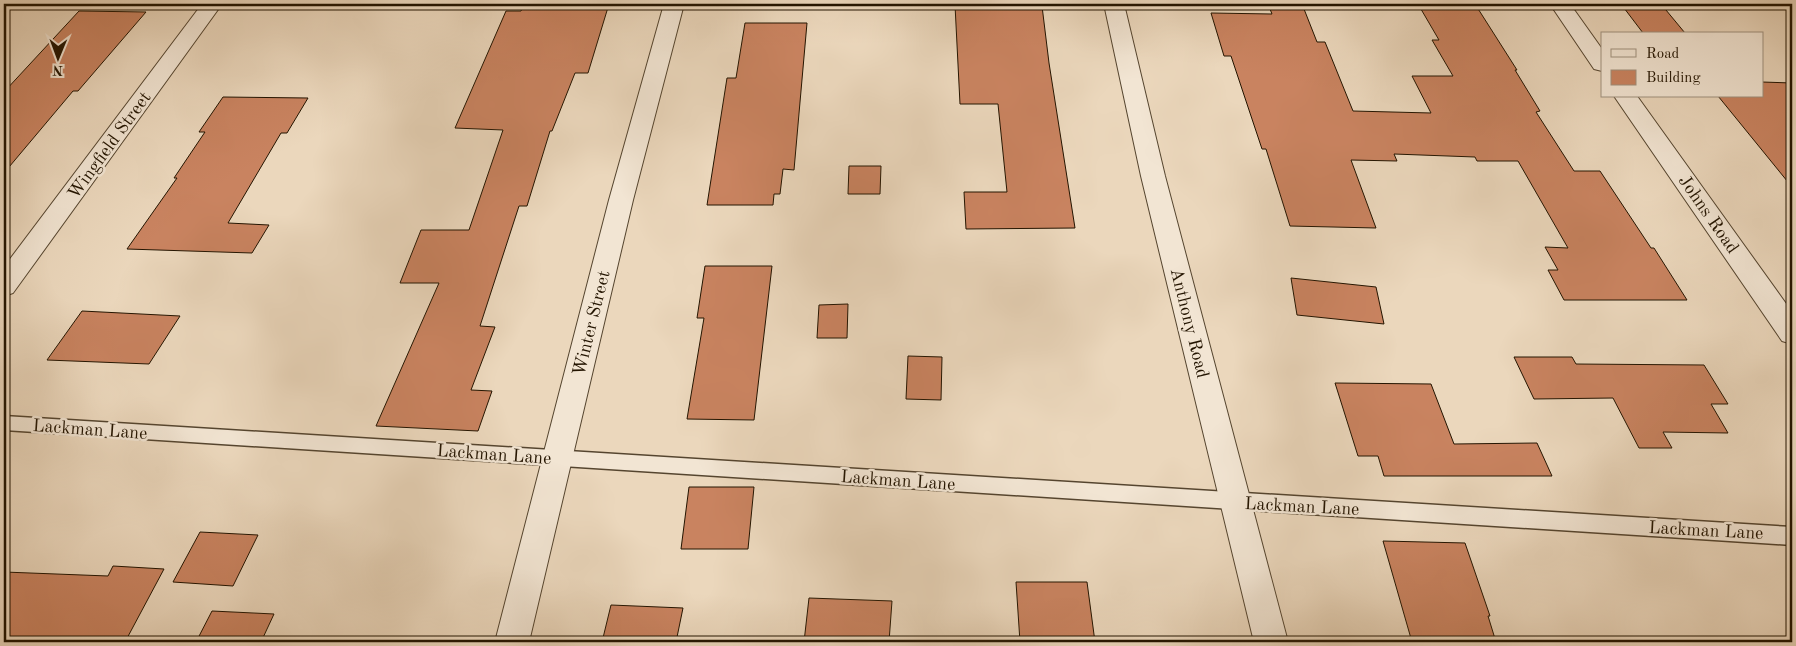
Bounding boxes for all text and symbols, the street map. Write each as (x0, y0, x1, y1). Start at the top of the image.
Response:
north arrow (32, 32, 82, 82)
legend (1601, 32, 1764, 98)
text: Road (1646, 47, 1680, 62)
text: N (52, 63, 63, 77)
text: Building (1646, 71, 1701, 86)
street label: Wingfield Street (65, 89, 155, 202)
street label: Johns Road (1675, 172, 1742, 257)
street label: Anthony Road (1167, 266, 1211, 380)
street label: Winter Street (570, 269, 614, 378)
street label: Lackman Lane (32, 417, 148, 443)
street label: Lackman Lane (436, 442, 552, 468)
street label: Lackman Lane (840, 468, 956, 494)
street label: Lackman Lane (1244, 495, 1360, 519)
street label: Lackman Lane (1648, 519, 1764, 543)

